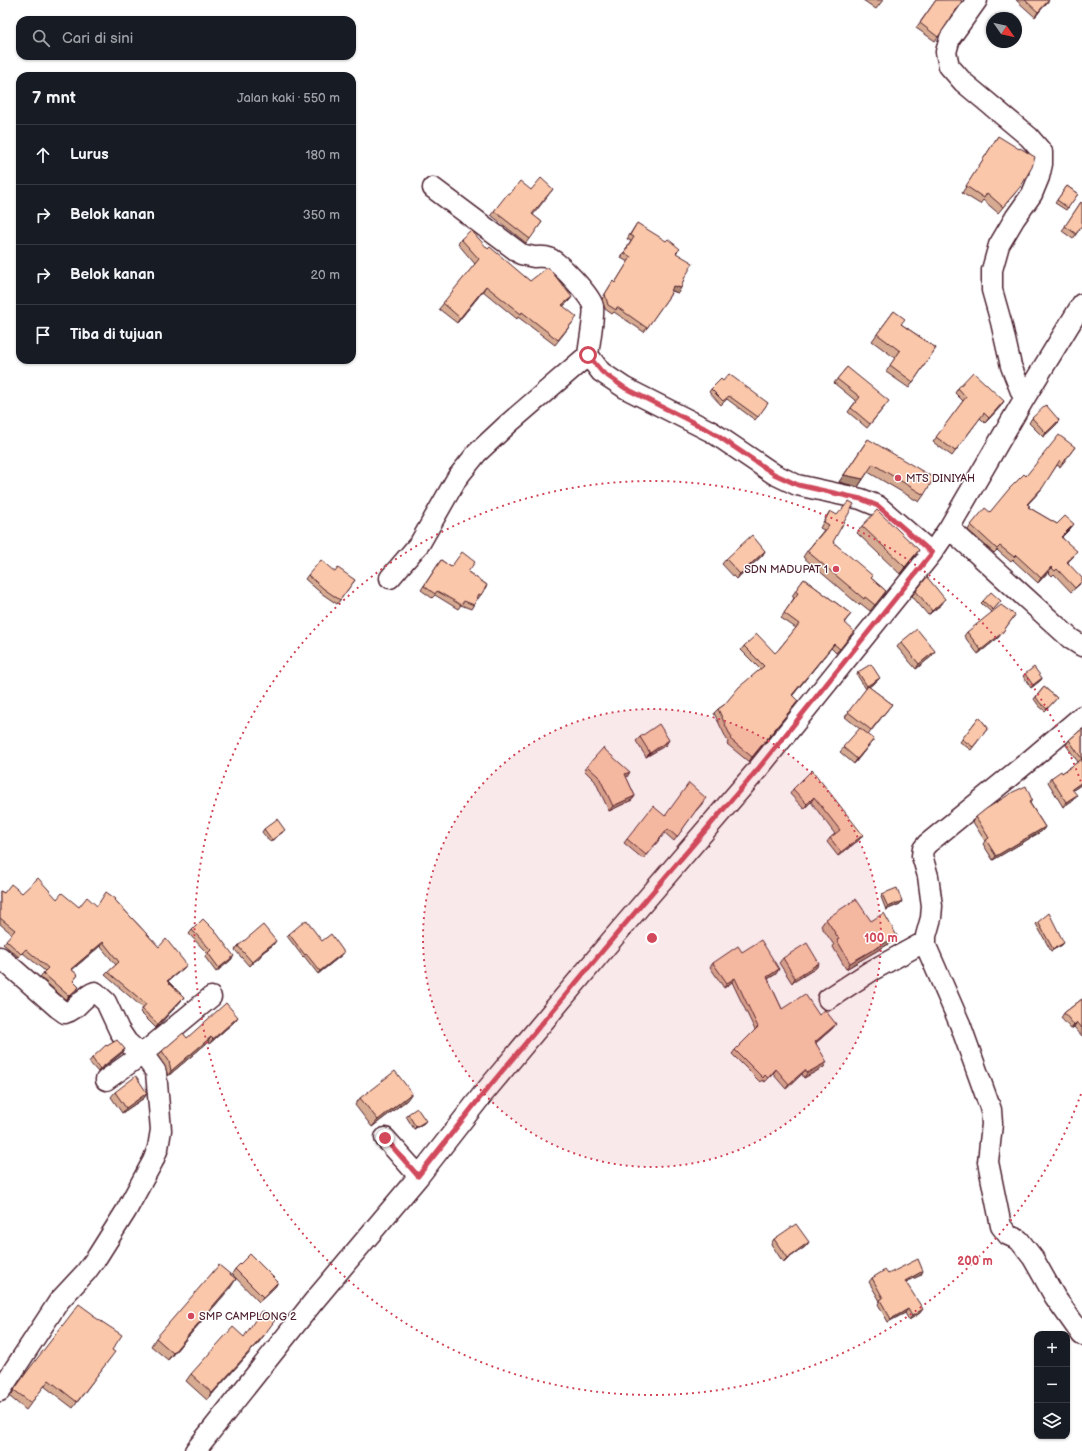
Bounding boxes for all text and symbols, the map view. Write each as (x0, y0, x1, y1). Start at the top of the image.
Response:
north arrow (986, 12, 1022, 48)
search box (16, 16, 356, 60)
icon: search (30, 27, 52, 49)
text: Cari di sini (62, 29, 133, 48)
text: 7 mnt (32, 88, 76, 108)
text: Jalan kaki · 550 m (237, 90, 340, 106)
icon: ahead (32, 144, 54, 166)
text: Lurus (70, 145, 109, 164)
text: 180 m (305, 147, 340, 163)
icon: right (32, 204, 54, 226)
text: Belok kanan (70, 205, 155, 224)
text: 350 m (303, 207, 340, 223)
icon: right (32, 264, 54, 286)
text: Belok kanan (70, 265, 155, 284)
text: 20 m (310, 267, 340, 283)
icon: arrive (32, 324, 54, 346)
text: Tiba di tujuan (70, 325, 163, 344)
route start (579, 346, 597, 364)
place label: MTS DINIYAH (906, 472, 975, 485)
marker: MTS DINIYAH (893, 473, 903, 483)
place label: SDN MADUPAT 1 (744, 563, 828, 576)
marker: SDN MADUPAT 1 (831, 564, 841, 574)
centre of rings (645, 931, 659, 945)
text: 100 m (864, 931, 898, 946)
route end (376, 1129, 394, 1147)
text: 200 m (957, 1254, 993, 1269)
place label: SMP CAMPLONG 2 (199, 1310, 297, 1323)
marker: SMP CAMPLONG 2 (186, 1311, 196, 1321)
map controls (1034, 1331, 1070, 1439)
button: + (1034, 1331, 1070, 1367)
button: − (1034, 1367, 1070, 1403)
button: layers (1034, 1403, 1070, 1439)

